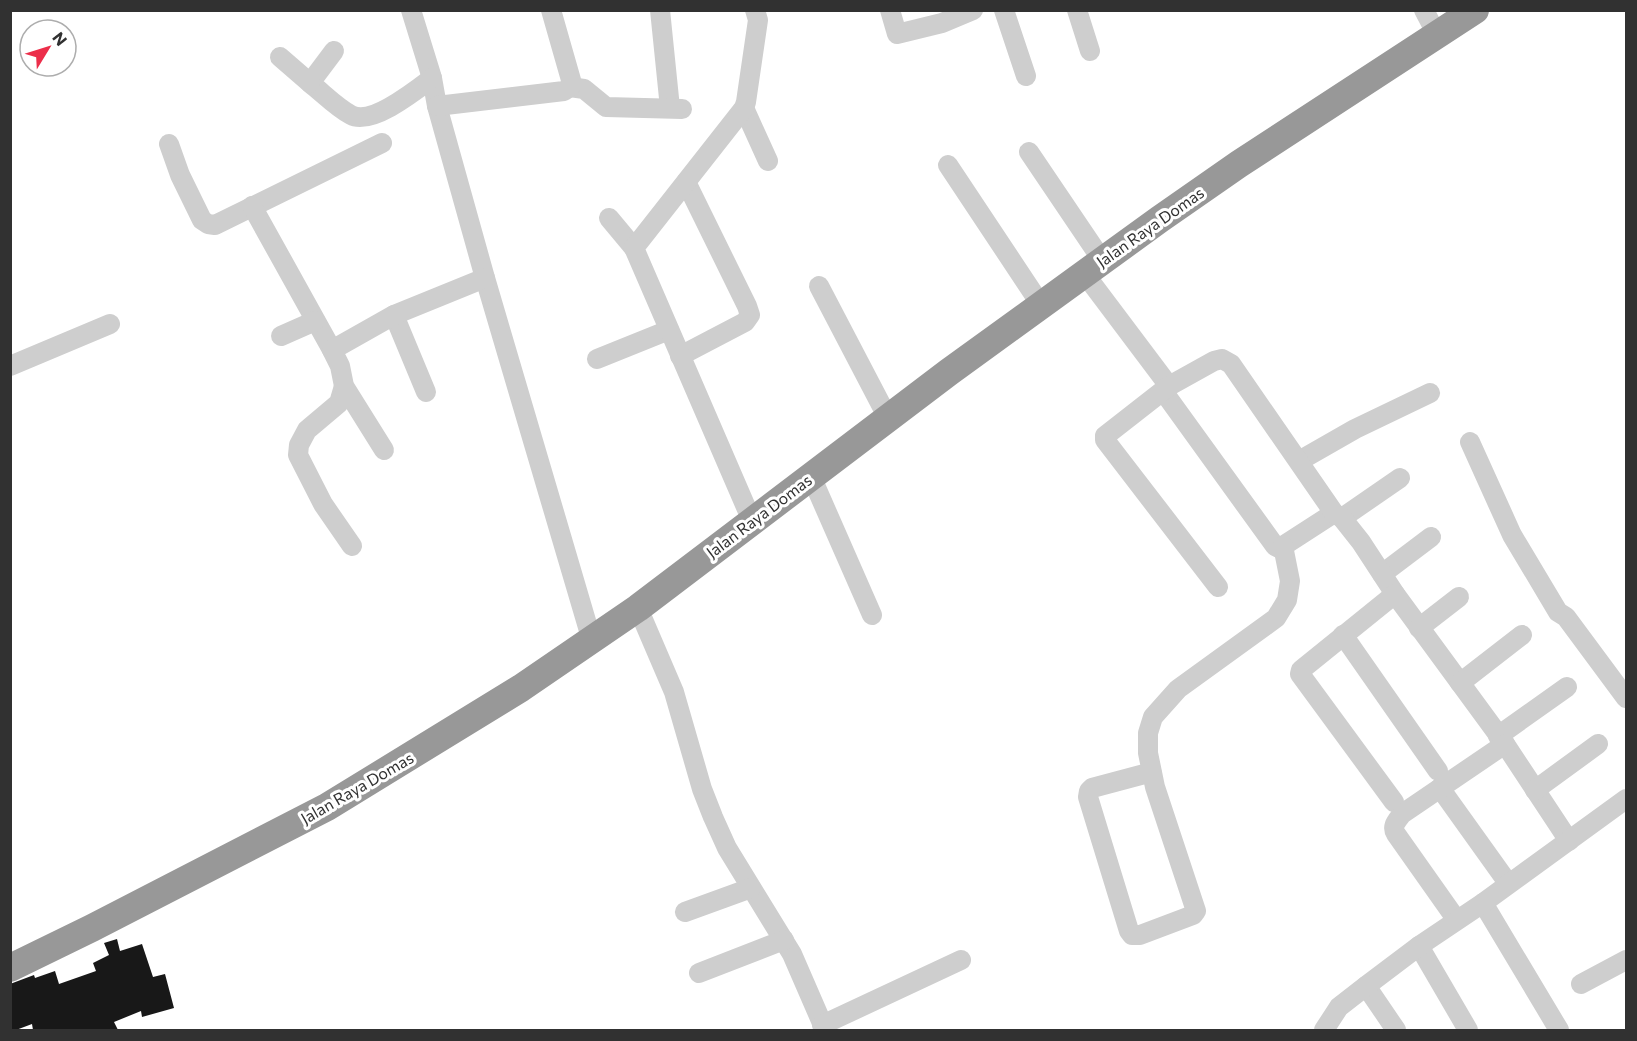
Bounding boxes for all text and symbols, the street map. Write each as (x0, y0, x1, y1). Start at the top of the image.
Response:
north arrow (18, 18, 78, 78)
text: N (49, 28, 71, 49)
street label: Jalan Raya Domas (1092, 182, 1207, 271)
street label: Jalan Raya Domas (702, 470, 815, 561)
street label: Jalan Raya Domas (297, 748, 417, 828)

